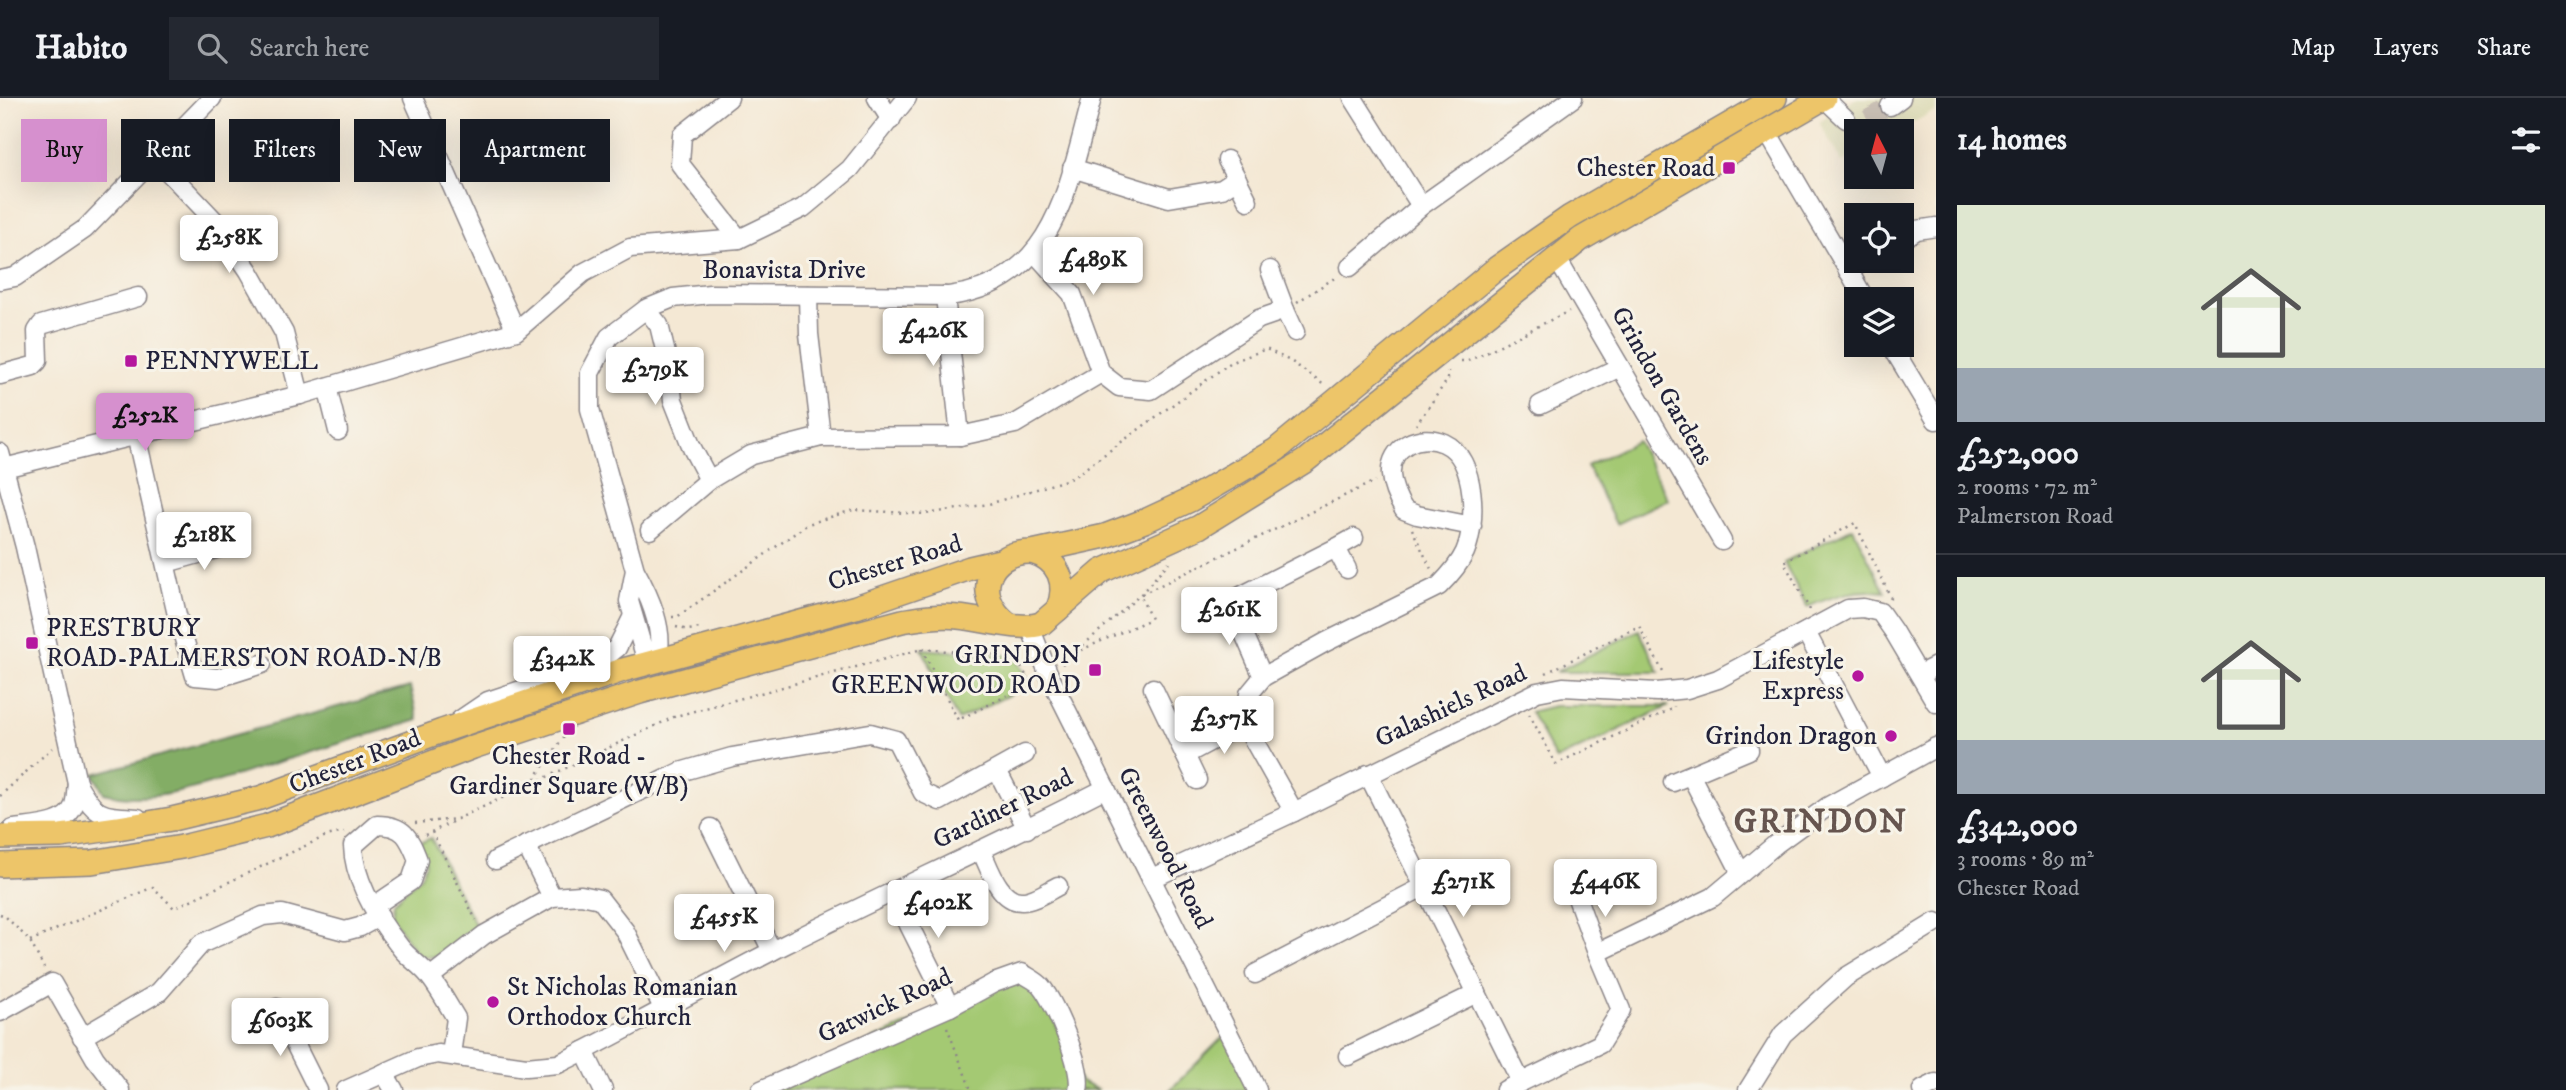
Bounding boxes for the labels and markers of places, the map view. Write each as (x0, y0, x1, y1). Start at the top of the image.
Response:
place label: Chester Road (1577, 152, 1715, 185)
marker: Chester Road (1721, 160, 1737, 176)
pin: £258K (180, 216, 278, 275)
pin: £489K (1044, 238, 1142, 297)
pin: £426K (884, 308, 982, 368)
place label: PENNYWELL (145, 345, 318, 378)
pin: £279K (606, 348, 704, 407)
marker: PENNYWELL (123, 353, 139, 369)
pin: £252K (96, 394, 194, 453)
pin: £218K (155, 512, 253, 572)
pin: £261K (1180, 588, 1278, 647)
place label: PRESTBURY ROAD-PALMERSTON ROAD-N/B (46, 612, 442, 675)
marker: PRESTBURY ROAD-PALMERSTON ROAD-N/B (24, 635, 40, 651)
pin: £342K (513, 636, 611, 696)
place label: GRINDON GREENWOOD ROAD (831, 639, 1081, 702)
place label: Lifestyle Express (1752, 645, 1844, 708)
marker: GRINDON GREENWOOD ROAD (1087, 662, 1103, 678)
marker: Lifestyle Express (1850, 668, 1866, 684)
pin: £257K (1175, 696, 1273, 756)
place label: Grindon Dragon (1705, 720, 1877, 753)
marker: Chester Road - Gardiner Square (W/B) (561, 721, 577, 737)
marker: Grindon Dragon (1883, 728, 1899, 744)
place label: Chester Road - Gardiner Square (W/B) (449, 740, 689, 803)
pin: £271K (1414, 860, 1512, 919)
pin: £446K (1556, 860, 1654, 919)
pin: £402K (889, 880, 987, 940)
pin: £455K (675, 894, 773, 954)
place label: St Nicholas Romanian Orthodox Church (507, 971, 738, 1034)
marker: St Nicholas Romanian Orthodox Church (485, 994, 501, 1010)
pin: £603K (231, 998, 329, 1058)

